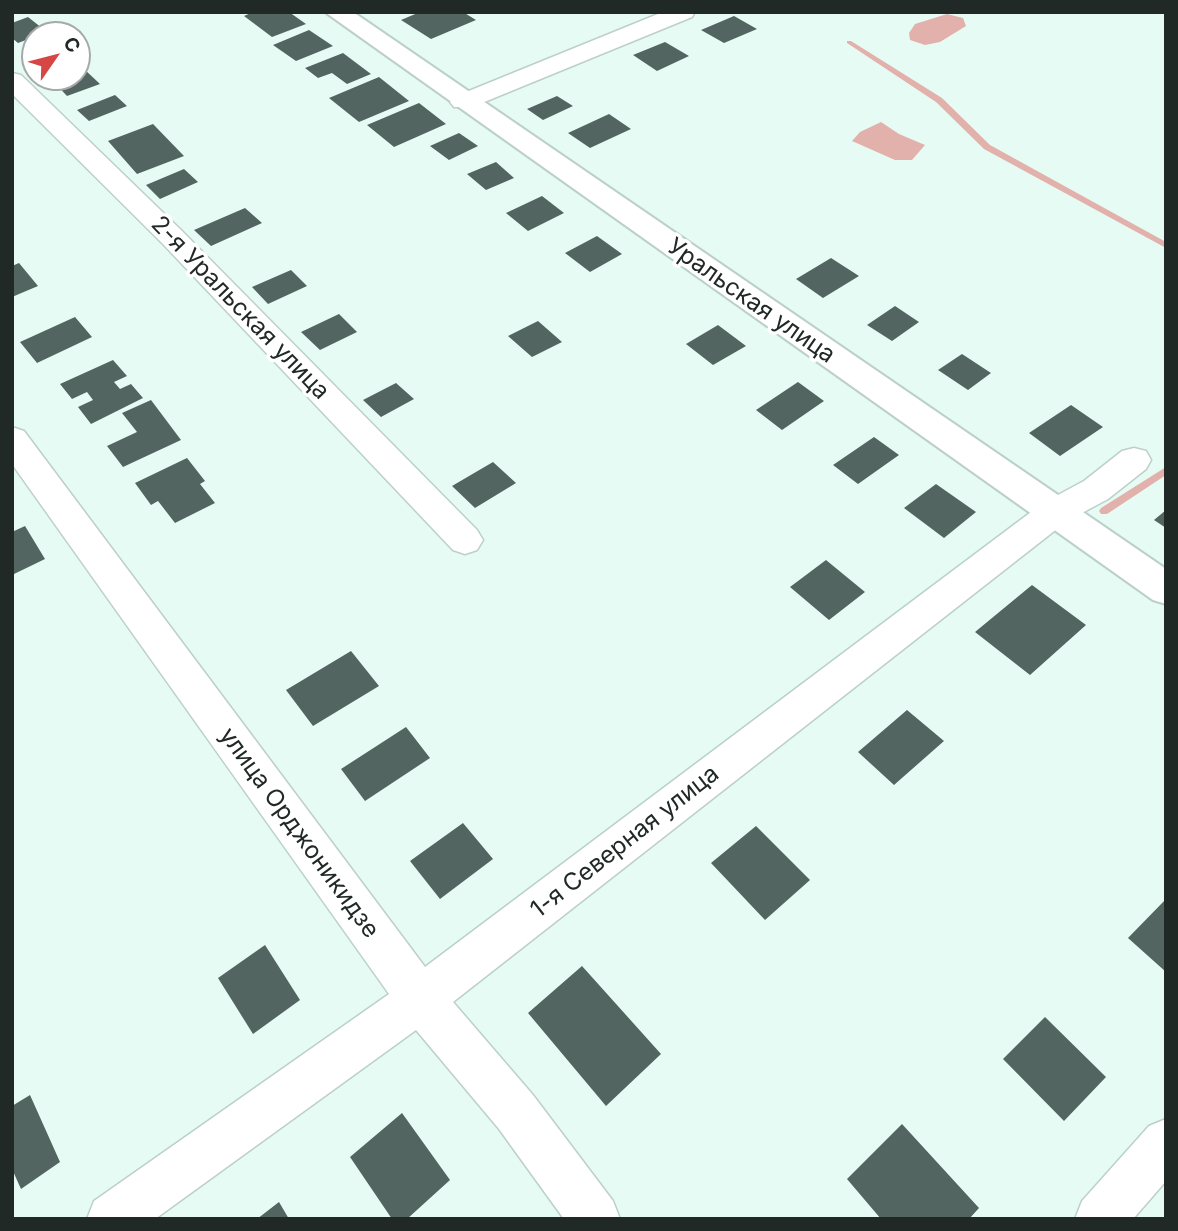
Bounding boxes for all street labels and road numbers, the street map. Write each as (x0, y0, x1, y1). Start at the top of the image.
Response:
street label: 2-я Уральская улица (145, 210, 335, 406)
street label: Уральская улица (662, 232, 840, 370)
street label: улица Орджоникидзе (213, 722, 385, 944)
street label: 1-я Северная улица (525, 760, 725, 924)

